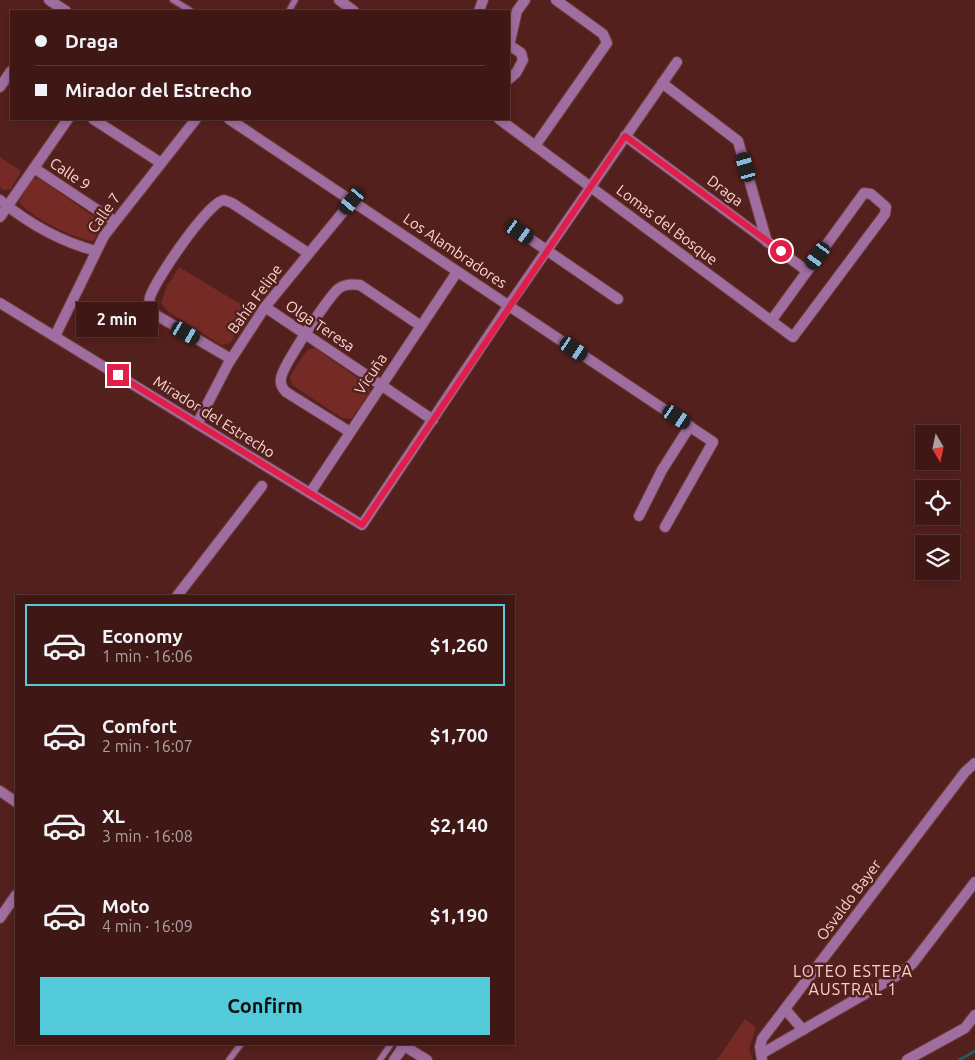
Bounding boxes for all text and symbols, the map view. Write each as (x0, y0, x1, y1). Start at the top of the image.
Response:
text: Draga (65, 30, 118, 52)
text: Mirador del Estrecho (65, 79, 252, 101)
car (734, 151, 757, 183)
street label: Calle 9 (47, 154, 94, 193)
street label: Draga (704, 172, 747, 210)
street label: Lomas del Bosque (614, 181, 721, 268)
car (336, 185, 367, 217)
street label: Calle 7 (84, 189, 123, 236)
street label: Los Alambradores (400, 210, 510, 291)
car (503, 217, 536, 247)
car (803, 239, 832, 273)
route start (770, 240, 792, 262)
street label: Bahía Felipe (224, 261, 285, 337)
street label: Olga Teresa (283, 296, 358, 355)
callout: 2 min (77, 302, 159, 338)
text: 2 min (97, 310, 137, 328)
car (169, 319, 202, 347)
car (557, 334, 590, 364)
street label: Vicuña (351, 350, 390, 397)
route end (107, 364, 129, 386)
street label: Mirador del Estrecho (150, 372, 278, 461)
car (660, 402, 693, 432)
north arrow (915, 425, 960, 470)
map controls (915, 425, 960, 580)
button: locate (915, 480, 960, 525)
button: layers (915, 535, 960, 580)
icon: car (42, 623, 87, 668)
text: Economy (102, 625, 183, 647)
text: $1,260 (430, 634, 488, 656)
text: 1 min · 16:06 (102, 647, 193, 665)
icon: car (42, 713, 87, 758)
text: Comfort (102, 715, 177, 737)
text: $1,700 (430, 724, 488, 746)
text: 2 min · 16:07 (102, 737, 193, 755)
icon: car (42, 803, 87, 848)
text: XL (102, 805, 125, 827)
text: $2,140 (430, 814, 488, 836)
text: 3 min · 16:08 (102, 827, 193, 845)
street label: Osvaldo Bayer (813, 856, 885, 943)
icon: car (42, 893, 87, 938)
text: Moto (102, 895, 150, 917)
text: $1,190 (430, 904, 488, 926)
text: 4 min · 16:09 (102, 917, 193, 935)
district label: LOTEO ESTEPA AUSTRAL 1 (793, 962, 913, 998)
button: Confirm (40, 977, 490, 1035)

